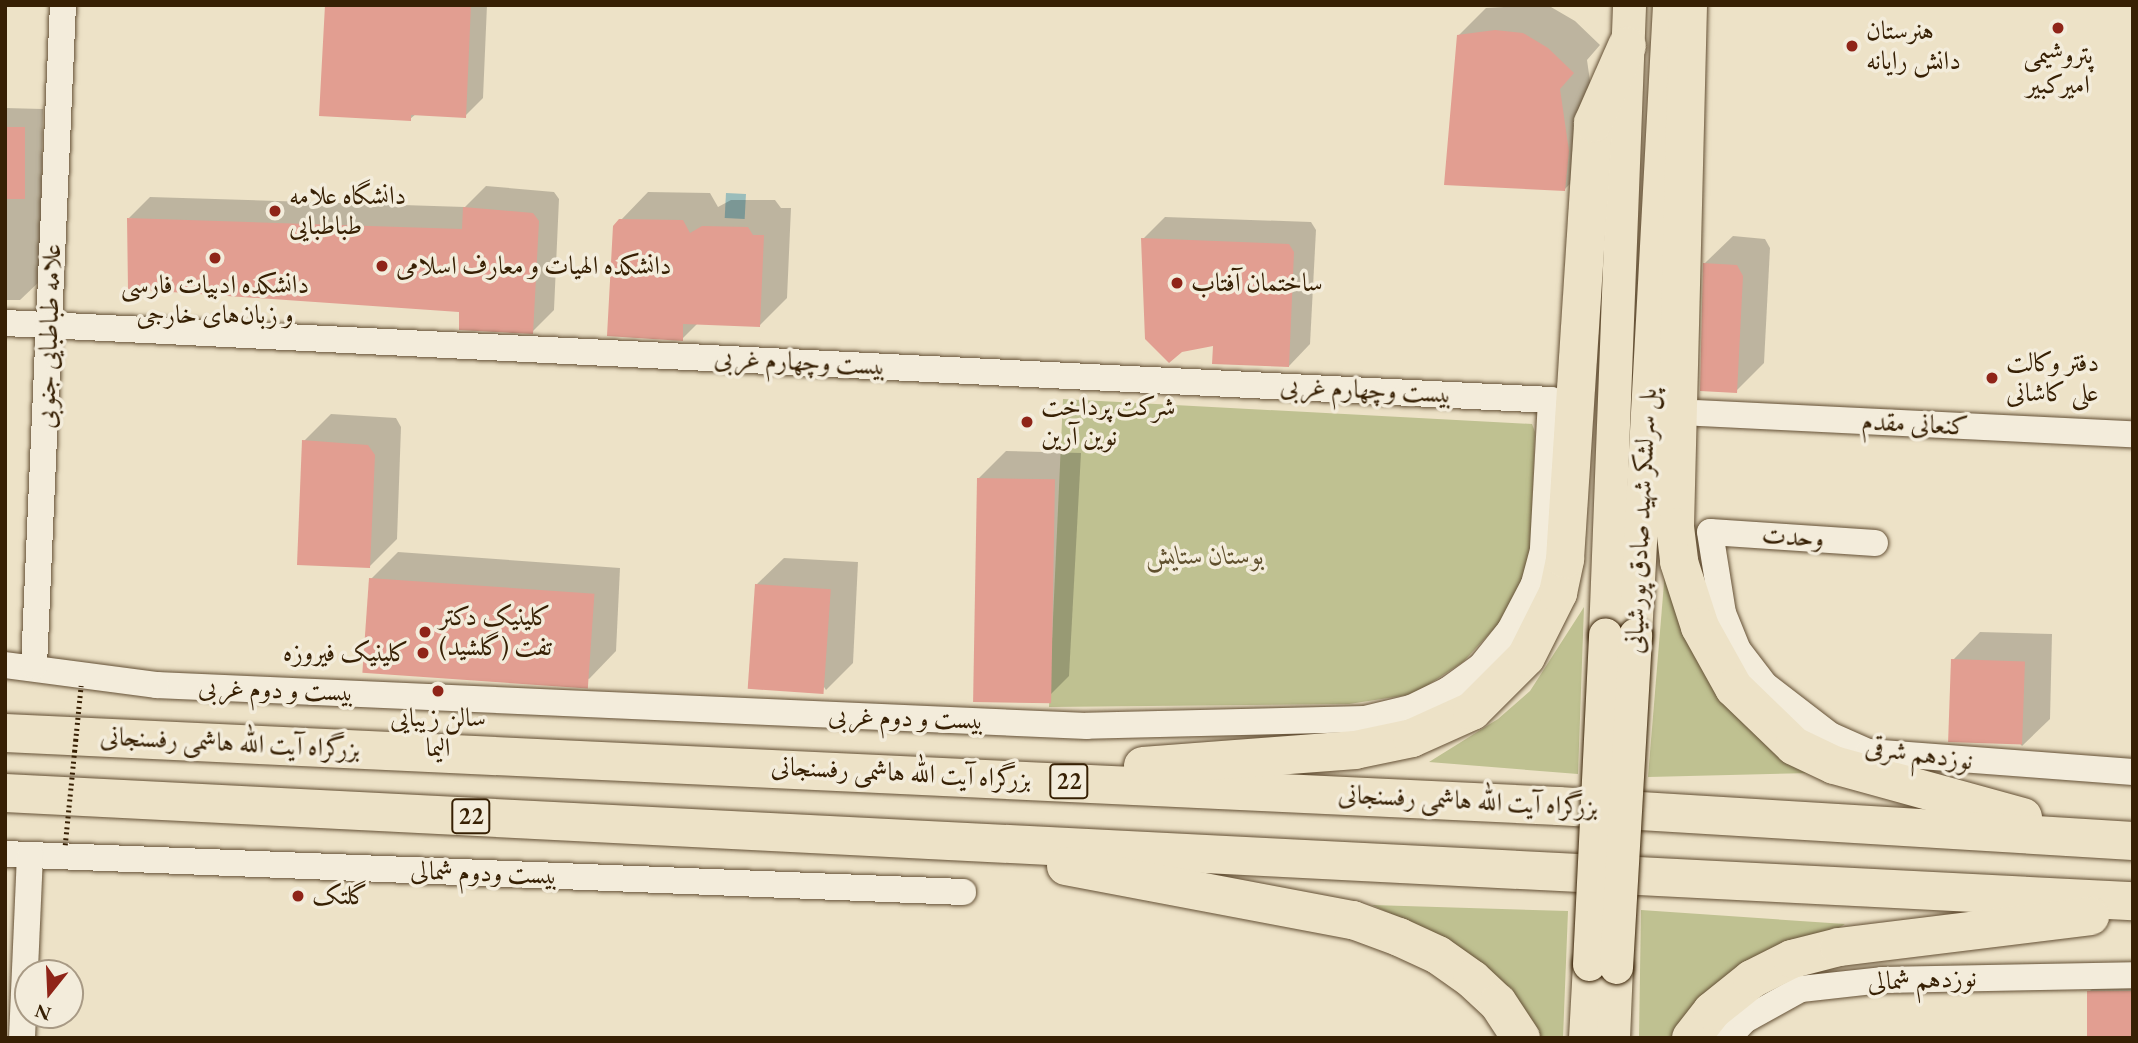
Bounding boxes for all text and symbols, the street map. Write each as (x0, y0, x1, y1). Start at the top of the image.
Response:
place label: هنرستان دانش رایانه (1866, 15, 1961, 76)
marker: پتروشیمی امیرکبیر (2050, 20, 2066, 36)
marker: هنرستان دانش رایانه (1844, 38, 1860, 54)
place label: پتروشیمی امیرکبیر (2023, 39, 2093, 100)
place label: دانشگاه علامه طباطبایی (289, 180, 406, 242)
marker: دانشگاه علامه طباطبایی (267, 203, 283, 219)
street label: علامه طباطبایی جنوبی (30, 243, 68, 429)
marker: دانشکده ادبیات فارسی و زبان‌های خارجی (207, 250, 223, 266)
place label: دانشکده الهیات و معارف اسلامی (396, 250, 672, 282)
marker: دانشکده الهیات و معارف اسلامی (374, 258, 390, 274)
place label: ساختمان آفتاب (1191, 267, 1323, 299)
place label: دانشکده ادبیات فارسی و زبان‌های خارجی (121, 269, 309, 330)
marker: ساختمان آفتاب (1169, 275, 1185, 291)
street label: بیست وچهارم غربی (713, 342, 887, 382)
place label: دفتر وکالت علی کاشانی (2006, 347, 2099, 408)
street label: بیست وچهارم غربی (1279, 370, 1453, 410)
marker: دفتر وکالت علی کاشانی (1984, 370, 2000, 386)
street label: پل سرلشکر شهید صادق پورشیانی (1618, 387, 1664, 655)
place label: شرکت پرداخت نوین آرین (1041, 391, 1175, 452)
street label: کنعانی مقدم (1861, 406, 1969, 442)
marker: شرکت پرداخت نوین آرین (1019, 414, 1035, 430)
street label: وحدت (1761, 519, 1825, 555)
park label: بوستان ستایش (1146, 540, 1264, 572)
place label: کلینیک دکتر تفت (گلشید) (439, 601, 552, 662)
marker: کلینیک دکتر تفت (گلشید) (417, 624, 433, 640)
place label: کلینیک فیروزه (283, 637, 409, 669)
marker: کلینیک فیروزه (415, 645, 431, 661)
street label: بیست و دوم غربی (197, 672, 355, 708)
marker: سالن زیبایی الیما (430, 683, 446, 699)
street label: بیست و دوم غربی (827, 700, 985, 736)
place label: سالن زیبایی الیما (390, 702, 486, 764)
street label: بزرگراه آیت الله هاشمی رفسنجانی (99, 721, 361, 765)
street label: نوزدهم شرقی (1863, 731, 1975, 777)
street label: بزرگراه آیت الله هاشمی رفسنجانی (770, 751, 1032, 795)
road number: 22 (1048, 760, 1090, 802)
street label: بزرگراه آیت الله هاشمی رفسنجانی (1337, 779, 1599, 823)
road number: 22 (450, 796, 492, 836)
street label: بیست ودوم شمالی (410, 855, 558, 891)
place label: گلتک (312, 880, 368, 912)
marker: گلتک (290, 888, 306, 904)
north arrow (14, 959, 84, 1029)
street label: نوزدهم شمالی (1867, 963, 1977, 997)
text: N (32, 998, 54, 1027)

